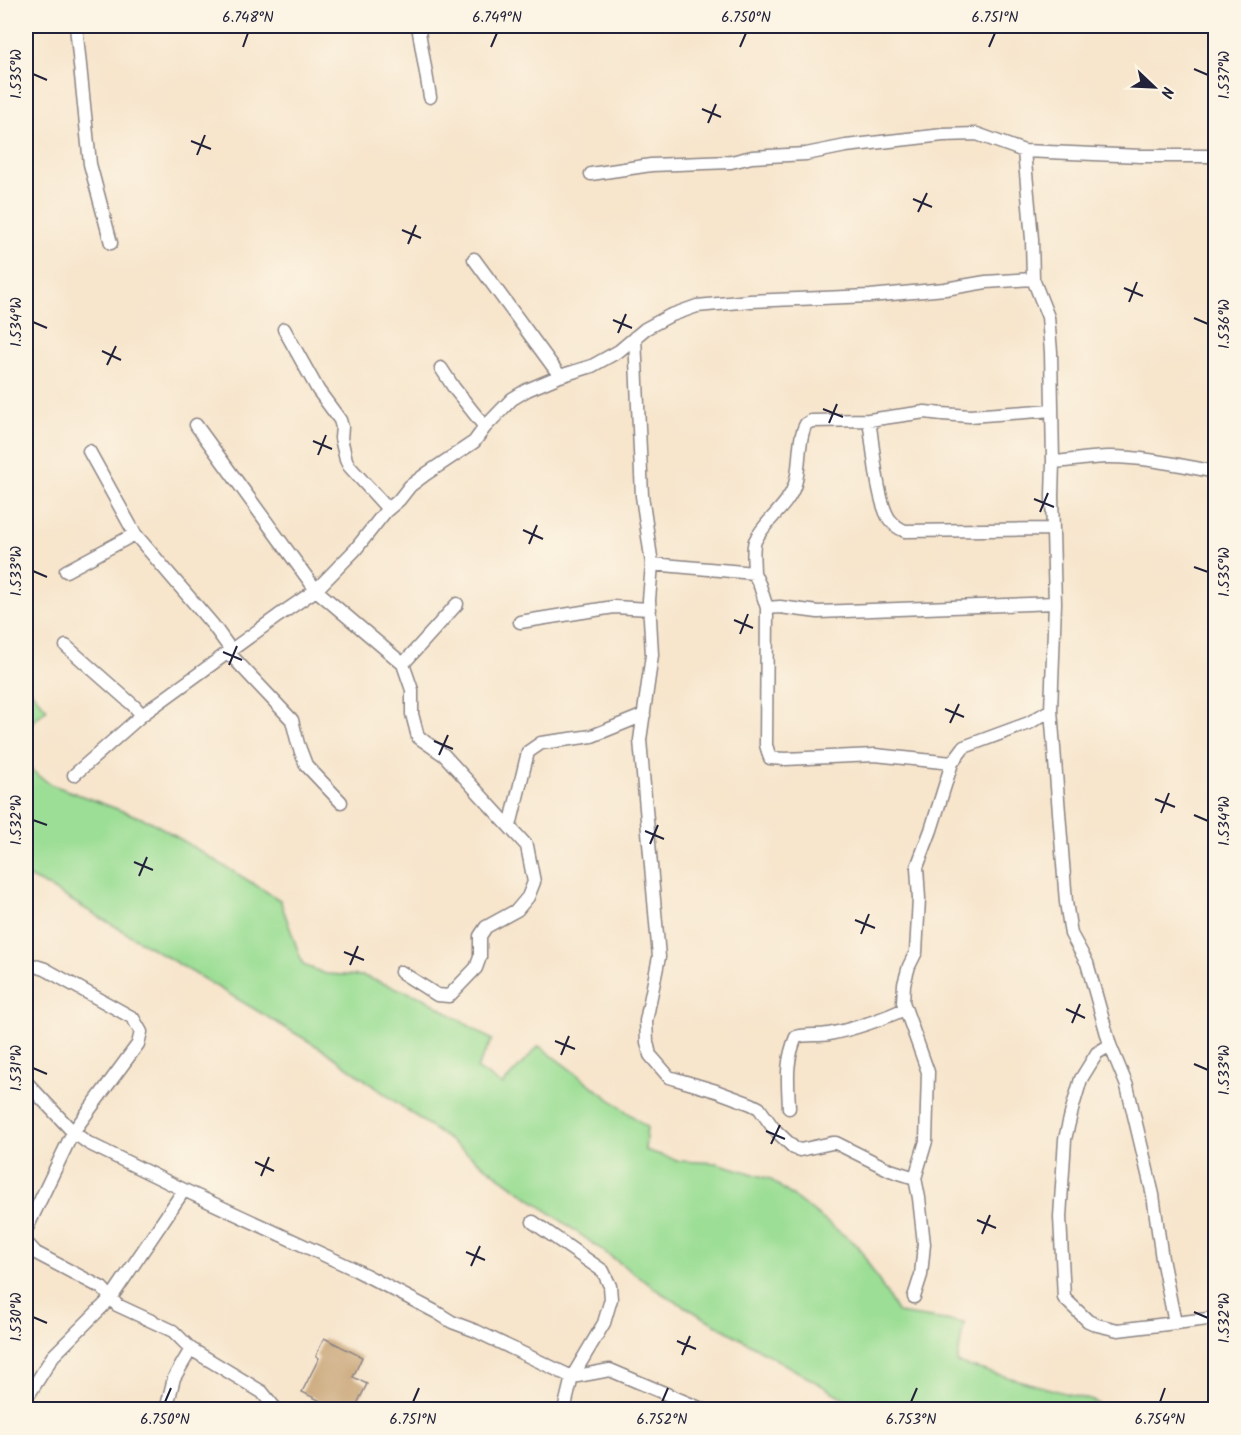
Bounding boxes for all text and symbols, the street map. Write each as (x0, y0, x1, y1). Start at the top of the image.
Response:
text: 6.748°N (222, 6, 274, 30)
text: 6.749°N (472, 6, 522, 30)
text: 6.750°N (721, 6, 771, 30)
text: 6.751°N (972, 6, 1018, 30)
text: 1.535°W (5, 49, 29, 99)
text: 1.537°W (1213, 50, 1237, 99)
north arrow (1124, 57, 1184, 117)
text: N (1153, 83, 1180, 102)
text: 1.534°W (5, 297, 29, 347)
text: 1.536°W (1213, 299, 1237, 349)
text: 1.533°W (5, 546, 29, 596)
text: 1.535°W (1213, 547, 1237, 597)
text: 1.532°W (5, 795, 29, 845)
text: 1.534°W (1213, 796, 1237, 846)
text: 1.531°W (5, 1045, 29, 1091)
text: 1.533°W (1213, 1045, 1237, 1095)
text: 1.530°W (5, 1292, 29, 1342)
text: 1.532°W (1213, 1293, 1237, 1343)
text: 6.750°N (140, 1408, 190, 1432)
text: 6.751°N (390, 1408, 436, 1432)
text: 6.752°N (637, 1408, 687, 1432)
text: 6.753°N (886, 1408, 936, 1432)
text: 6.754°N (1135, 1408, 1185, 1432)

